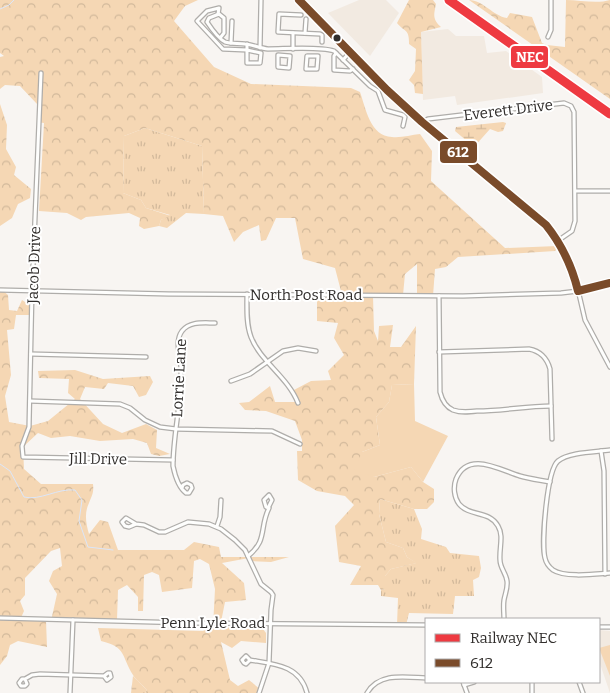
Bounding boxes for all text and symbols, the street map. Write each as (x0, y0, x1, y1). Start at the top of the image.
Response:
unlabelled marker (332, 33, 342, 43)
line badge: NEC (510, 45, 549, 69)
text: NEC (516, 49, 544, 66)
street label: Everett Drive (462, 96, 554, 124)
line badge: 612 (439, 140, 478, 164)
text: 612 (447, 144, 469, 161)
street label: Jacob Drive (24, 226, 44, 305)
street label: North Post Road (250, 286, 362, 304)
street label: Lorrie Lane (168, 338, 190, 418)
street label: Jill Drive (68, 449, 127, 469)
street label: Penn Lyle Road (160, 614, 266, 632)
legend (425, 618, 600, 683)
text: Railway NEC (470, 629, 557, 647)
text: 612 (470, 654, 493, 672)

